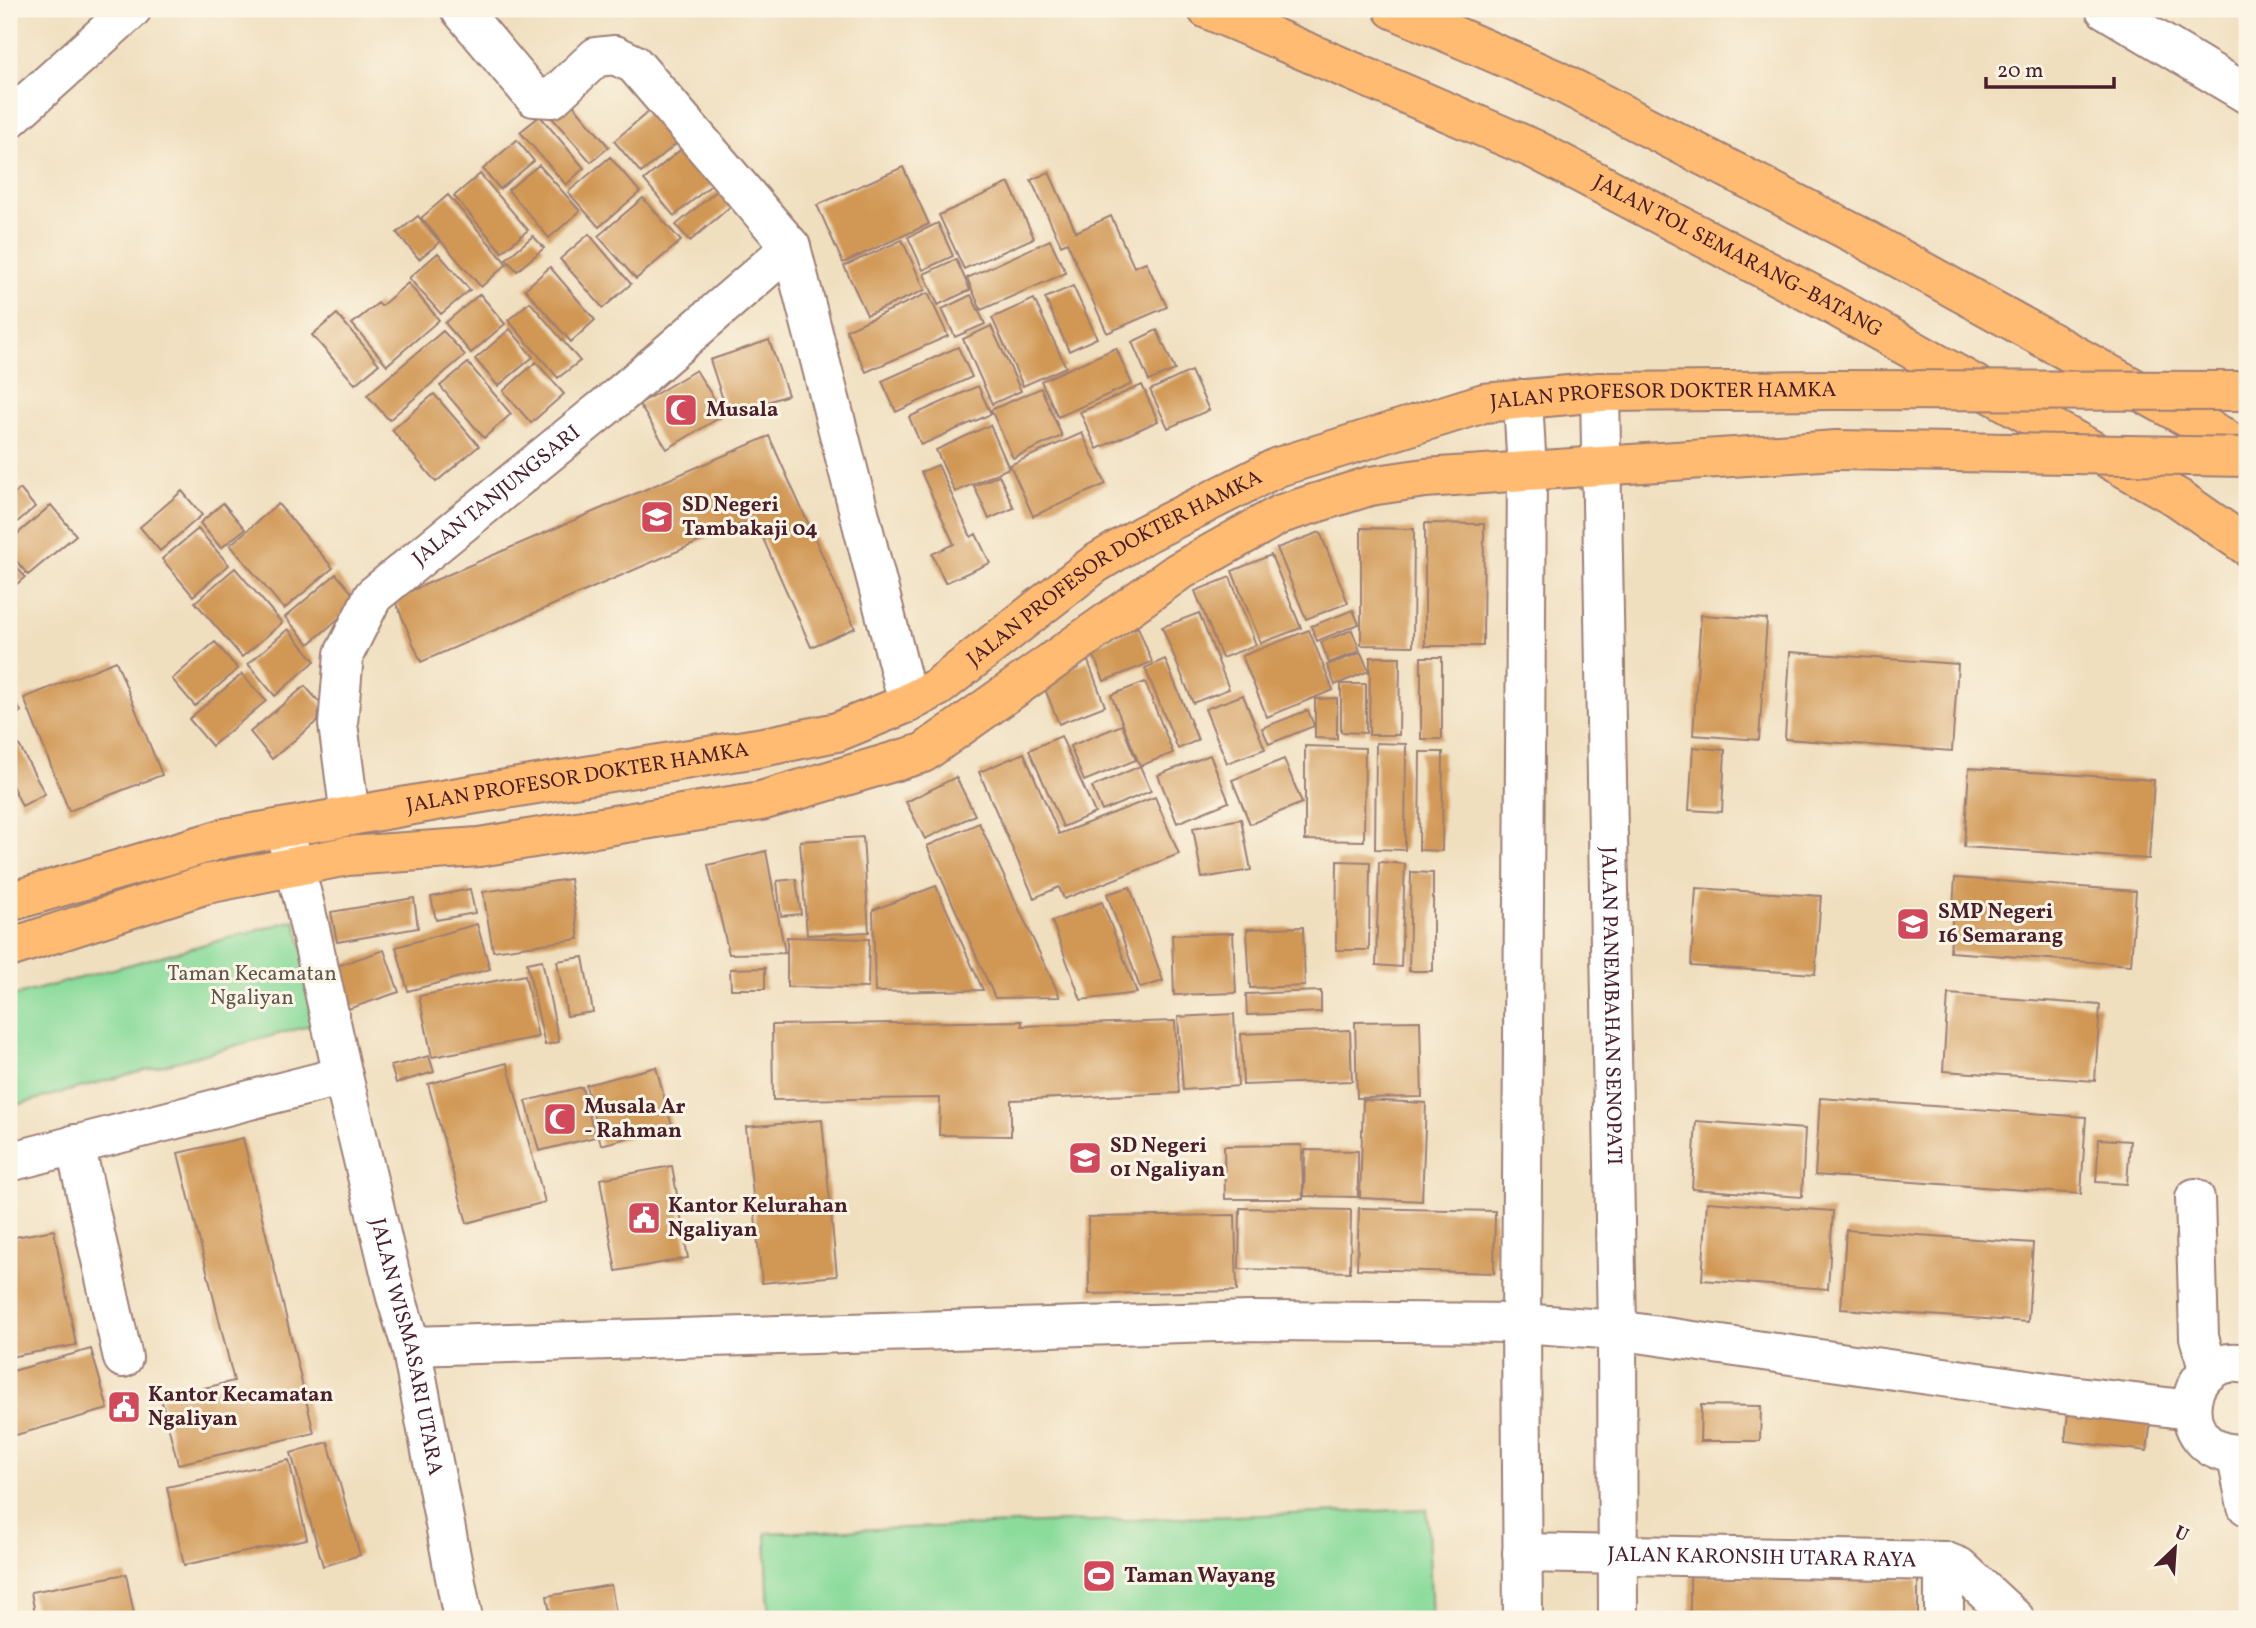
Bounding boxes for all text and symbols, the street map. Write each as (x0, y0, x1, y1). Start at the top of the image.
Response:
scale bar (1986, 46, 2114, 90)
text: 20 m (1997, 57, 2043, 86)
street label: JALAN TOL SEMARANG–BATANG (1588, 168, 1888, 344)
street label: JALAN PROFESOR DOKTER HAMKA (1489, 375, 1837, 417)
mosque icon: Musala (662, 391, 700, 429)
place label: Musala (706, 396, 778, 425)
street label: JALAN TANJUNGSARI (406, 418, 587, 573)
street label: JALAN PROFESOR DOKTER HAMKA (961, 463, 1267, 673)
place label: SD Negeri Tambakaji 04 (682, 491, 818, 544)
school or university icon: SD Negeri Tambakaji 04 (638, 498, 676, 536)
street label: JALAN PROFESOR DOKTER HAMKA (404, 735, 751, 820)
street label: JALAN PANEMBAHAN SENOPATI (1594, 846, 1629, 1165)
place label: SMP Negeri 16 Semarang (1938, 898, 2063, 951)
school or university icon: SMP Negeri 16 Semarang (1894, 905, 1932, 943)
park label: Taman Kecamatan Ngaliyan (167, 960, 337, 1013)
place label: Musala Ar - Rahman (584, 1093, 685, 1146)
mosque icon: Musala Ar - Rahman (541, 1100, 579, 1138)
place label: SD Negeri 01 Ngaliyan (1110, 1132, 1225, 1185)
school or university icon: SD Negeri 01 Ngaliyan (1066, 1139, 1104, 1177)
place label: Kantor Kelurahan Ngaliyan (668, 1192, 848, 1245)
public building icon: Kantor Kelurahan Ngaliyan (625, 1199, 663, 1237)
street label: JALAN WISMASARI UTARA (363, 1215, 450, 1478)
place label: Kantor Kecamatan Ngaliyan (148, 1381, 334, 1434)
public building icon: Kantor Kecamatan Ngaliyan (105, 1388, 143, 1426)
north arrow (2140, 1512, 2210, 1582)
text: U (2170, 1520, 2193, 1549)
street label: JALAN KARONSIH UTARA RAYA (1607, 1540, 1917, 1575)
sports icon: Taman Wayang (1080, 1557, 1118, 1595)
place label: Taman Wayang (1124, 1562, 1276, 1591)

